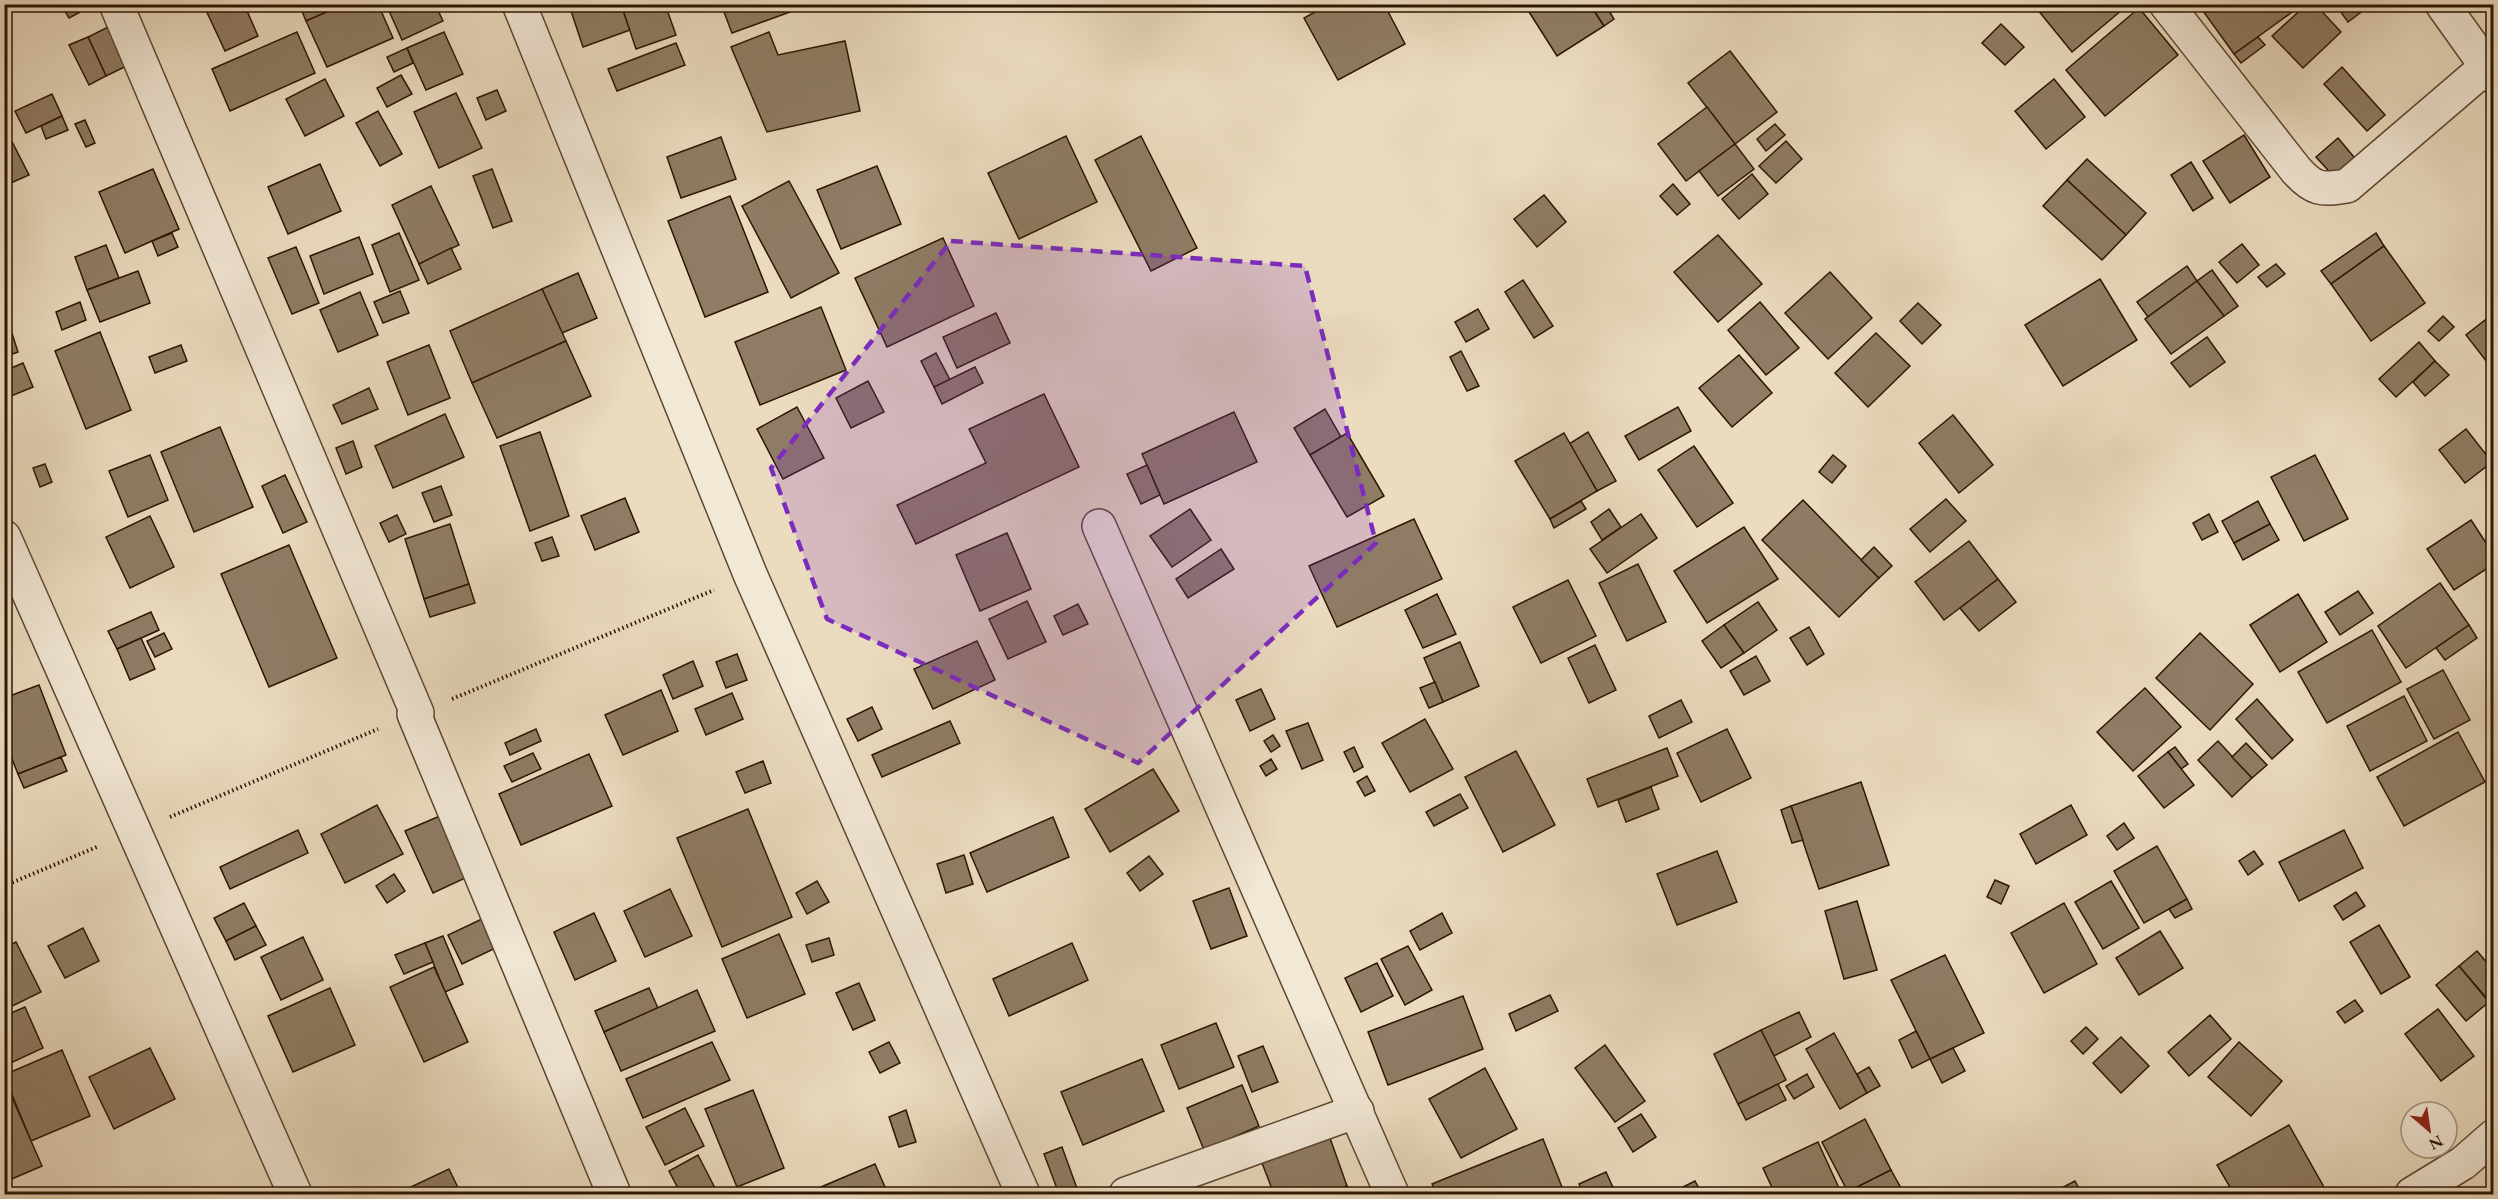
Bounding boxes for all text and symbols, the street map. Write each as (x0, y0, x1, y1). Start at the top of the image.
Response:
north arrow (2399, 1100, 2459, 1160)
text: N (2425, 1130, 2447, 1155)

